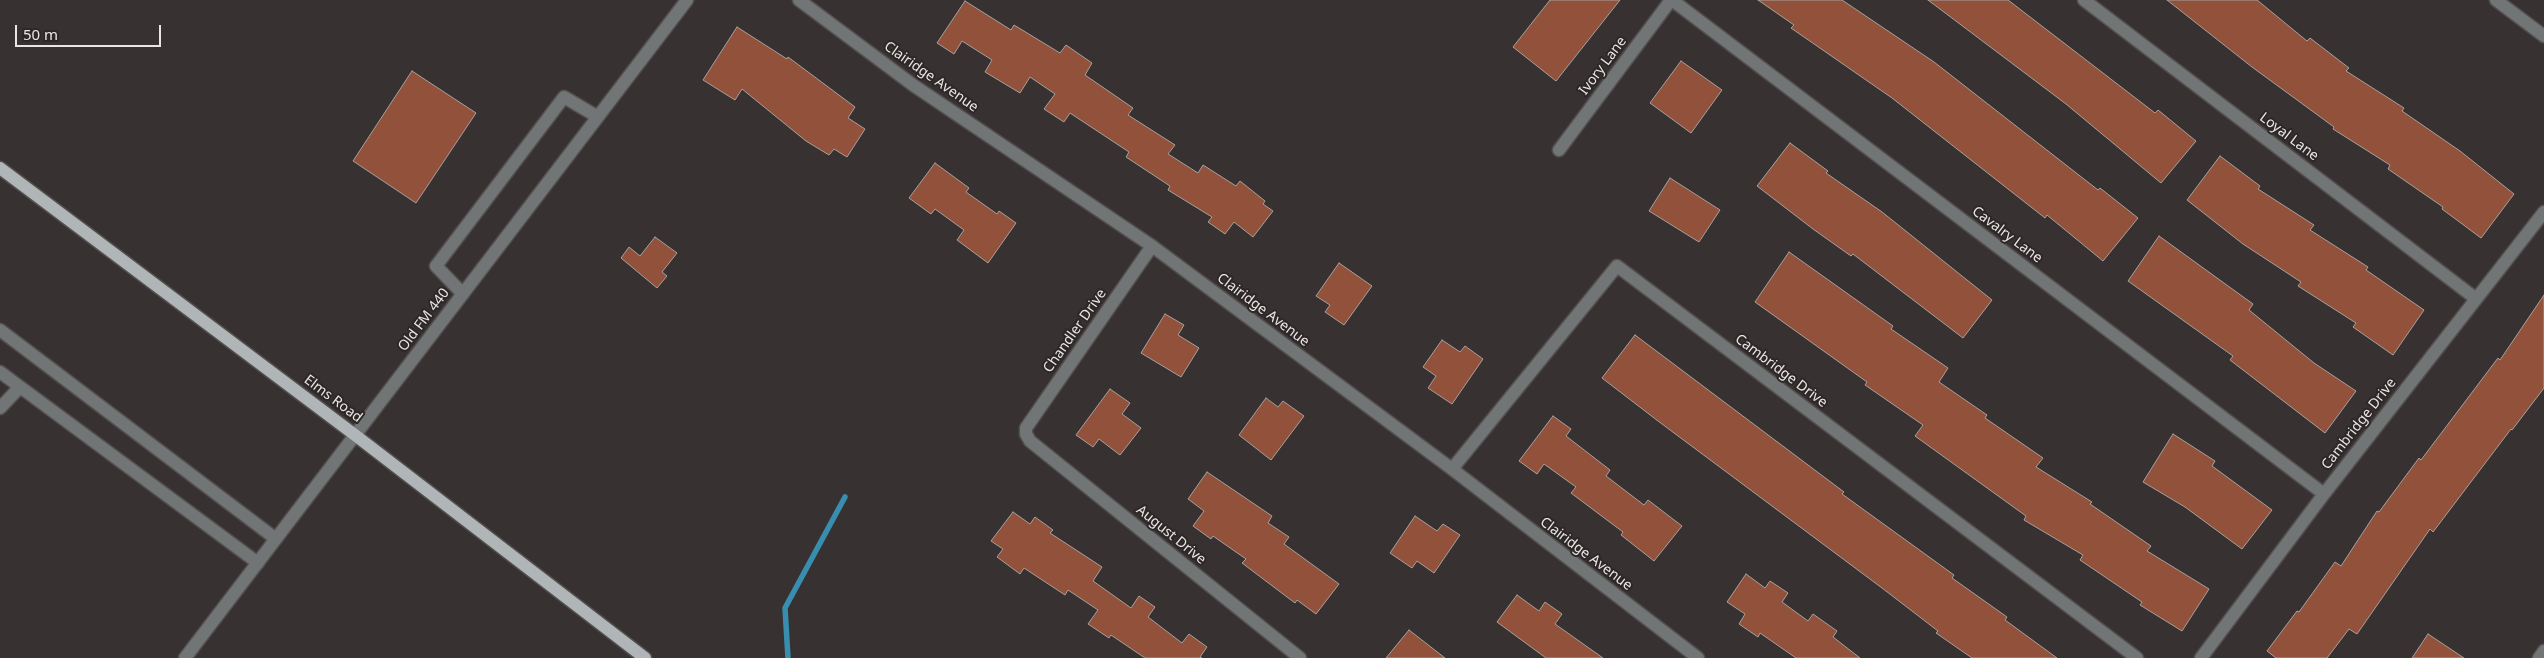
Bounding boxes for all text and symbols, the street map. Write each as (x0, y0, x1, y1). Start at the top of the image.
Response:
scale bar (18, 15, 164, 47)
text: 50 m (23, 24, 58, 44)
street label: Ivory Lane (1576, 34, 1630, 98)
street label: Clairidge Avenue (881, 38, 981, 116)
street label: Loyal Lane (2256, 109, 2322, 165)
street label: Cavalry Lane (1969, 203, 2045, 267)
street label: Clairidge Avenue (1214, 270, 1312, 350)
street label: Old FM 440 (395, 285, 453, 355)
street label: Chandler Drive (1040, 286, 1110, 376)
street label: Cambridge Drive (1732, 331, 1830, 411)
street label: Elms Road (301, 372, 365, 426)
street label: Cambridge Drive (2318, 375, 2400, 473)
street label: August Drive (1133, 502, 1209, 568)
street label: Clairidge Avenue (1537, 514, 1635, 594)

